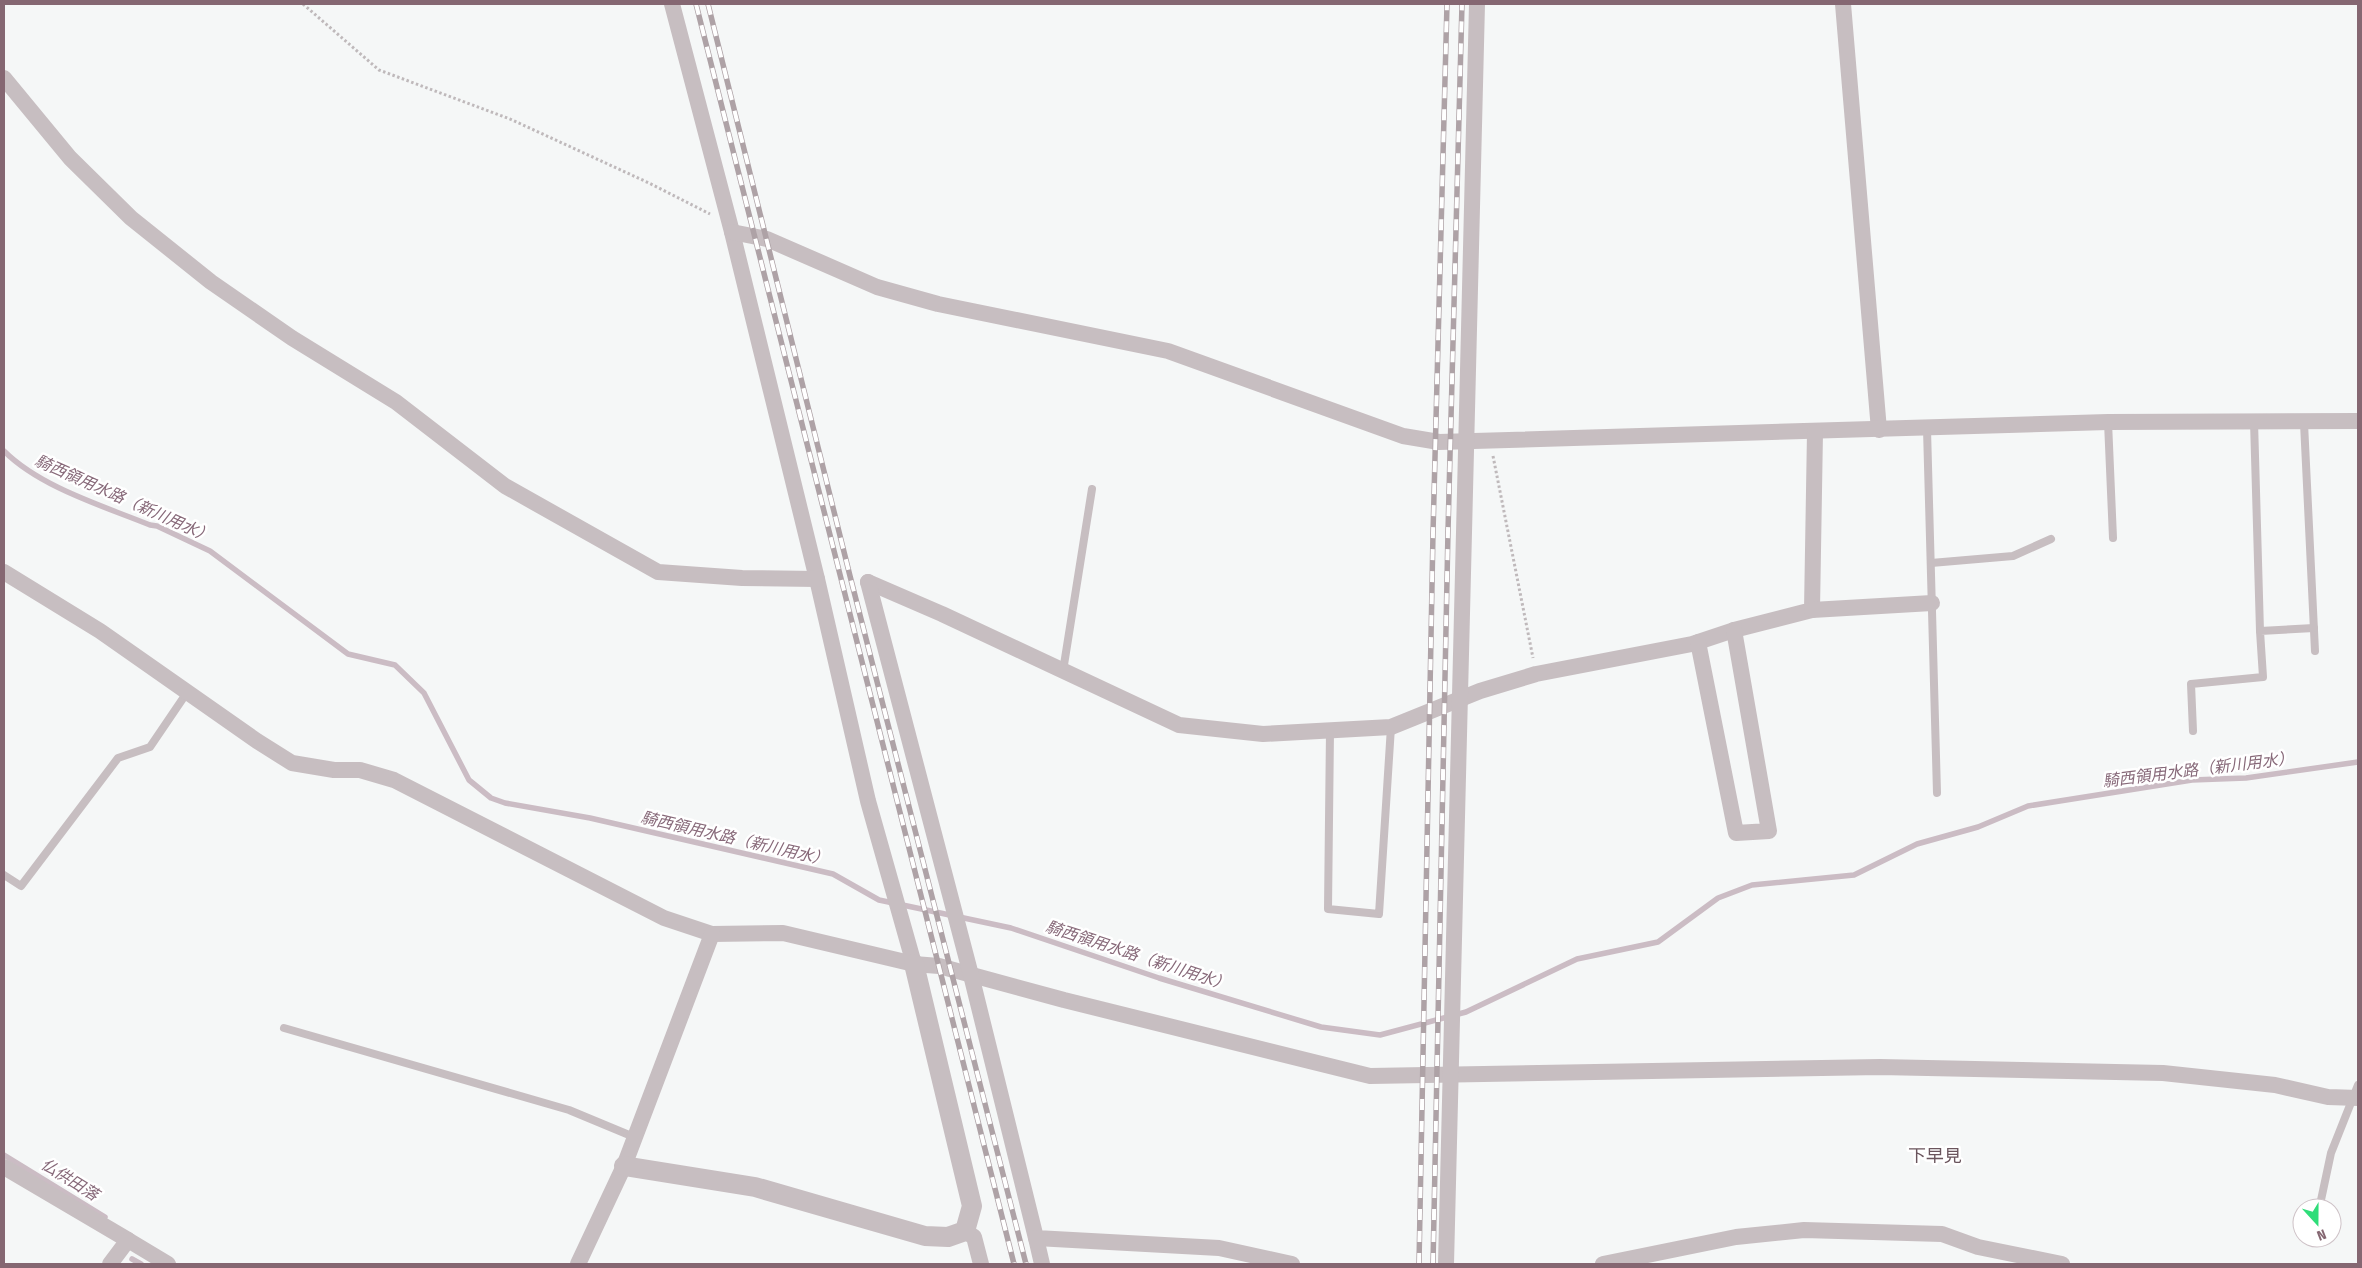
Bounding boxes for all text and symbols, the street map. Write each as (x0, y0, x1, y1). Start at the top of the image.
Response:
water label: 騎西領用水路（新川用水） (32, 451, 215, 546)
water label: 騎西領用水路（新川用水） (2102, 748, 2295, 791)
water label: 騎西領用水路（新川用水） (639, 808, 831, 869)
water label: 騎西領用水路（新川用水） (1044, 917, 1232, 994)
district label: 下早見 (1908, 1145, 1962, 1167)
water label: 仏供田落 (38, 1154, 104, 1206)
north arrow (2292, 1198, 2342, 1248)
text: N (2315, 1225, 2328, 1244)

